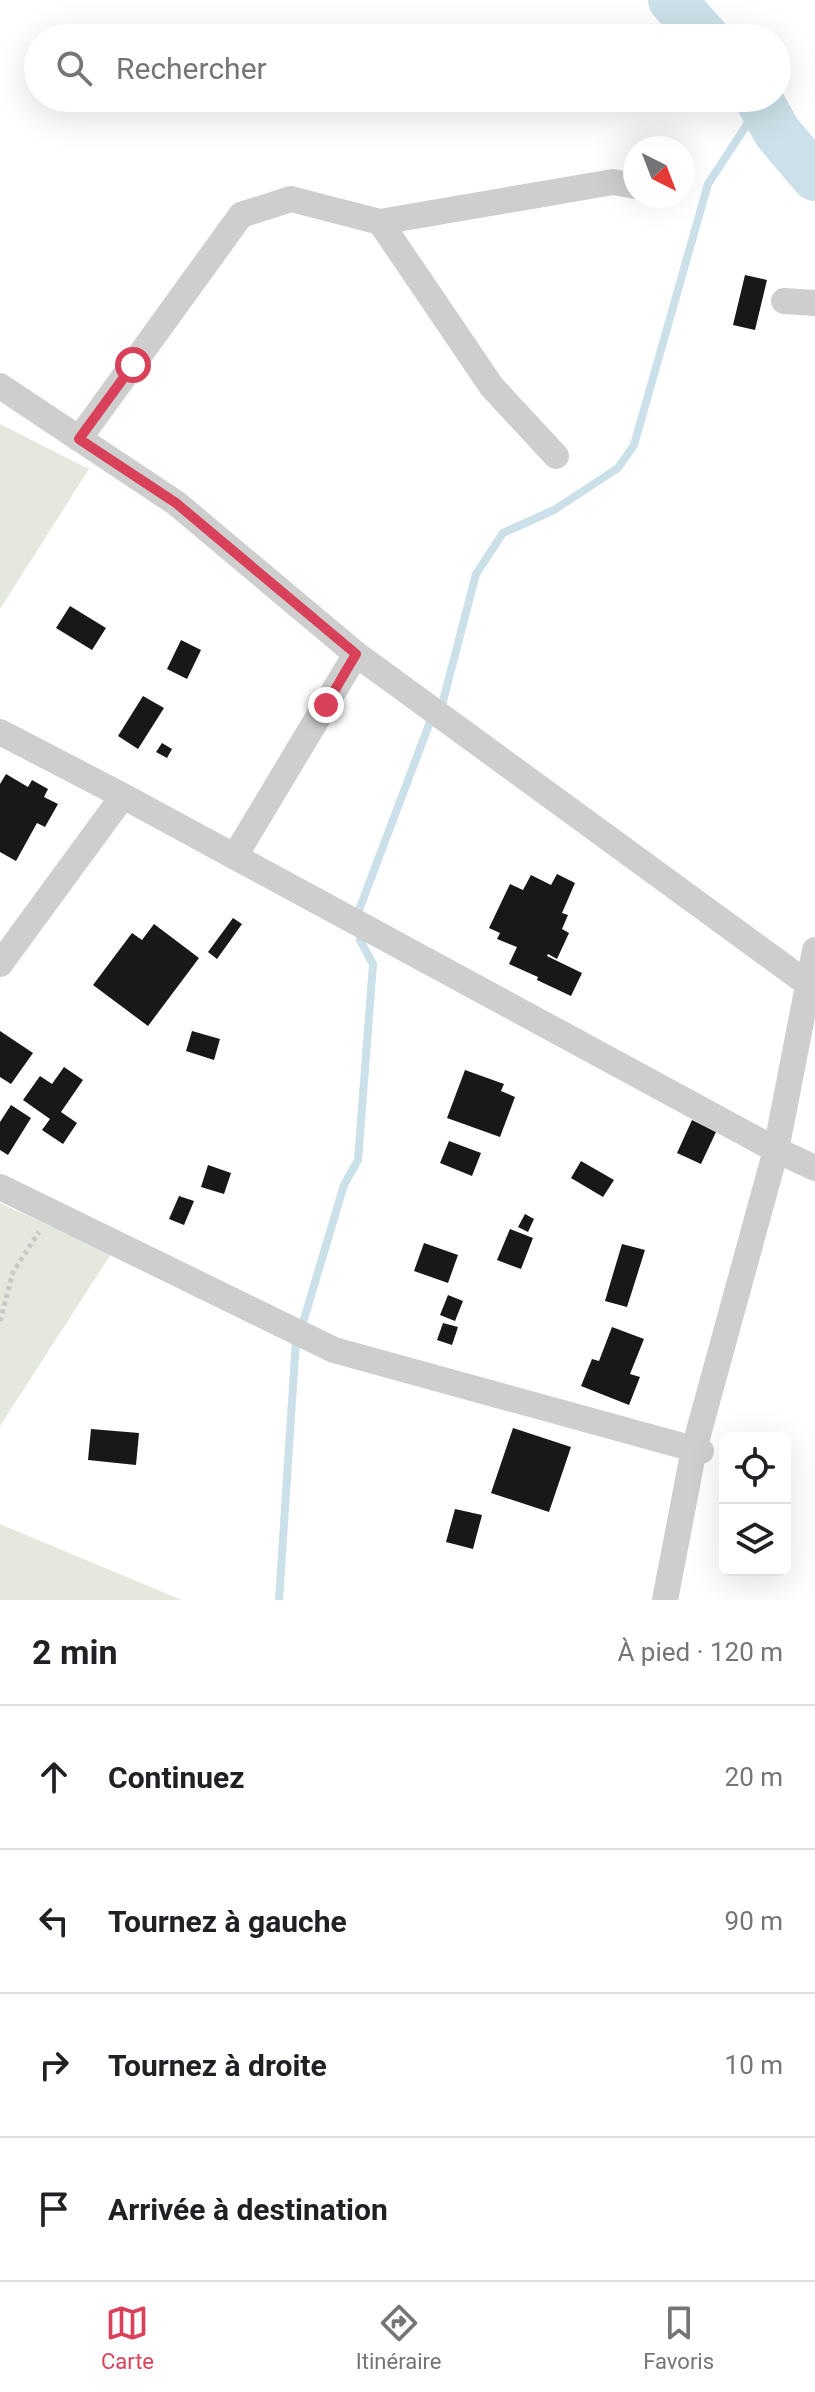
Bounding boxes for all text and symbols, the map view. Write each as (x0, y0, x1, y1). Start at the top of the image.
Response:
search box (24, 24, 791, 112)
icon: search (52, 46, 96, 90)
text: Rechercher (116, 51, 267, 86)
north arrow (623, 136, 695, 208)
route start (115, 347, 151, 383)
route end (308, 687, 344, 723)
map controls (719, 1432, 791, 1576)
button: locate (719, 1432, 791, 1504)
button: layers (719, 1504, 791, 1576)
text: 2 min (32, 1632, 117, 1672)
text: À pied · 120 m (617, 1637, 783, 1667)
icon: ahead (32, 1755, 76, 1799)
text: Continuez (108, 1760, 245, 1795)
text: 20 m (725, 1762, 783, 1792)
icon: left (32, 1899, 76, 1943)
text: Tournez à gauche (108, 1904, 347, 1939)
text: 90 m (725, 1906, 783, 1936)
icon: right (32, 2043, 76, 2087)
text: Tournez à droite (108, 2048, 327, 2083)
text: 10 m (725, 2050, 783, 2080)
icon: arrive (32, 2187, 76, 2231)
text: Arrivée à destination (108, 2192, 388, 2227)
tab: Carte (101, 2301, 154, 2374)
tab: Itinéraire (356, 2301, 441, 2374)
tab: Favoris (643, 2301, 714, 2374)

